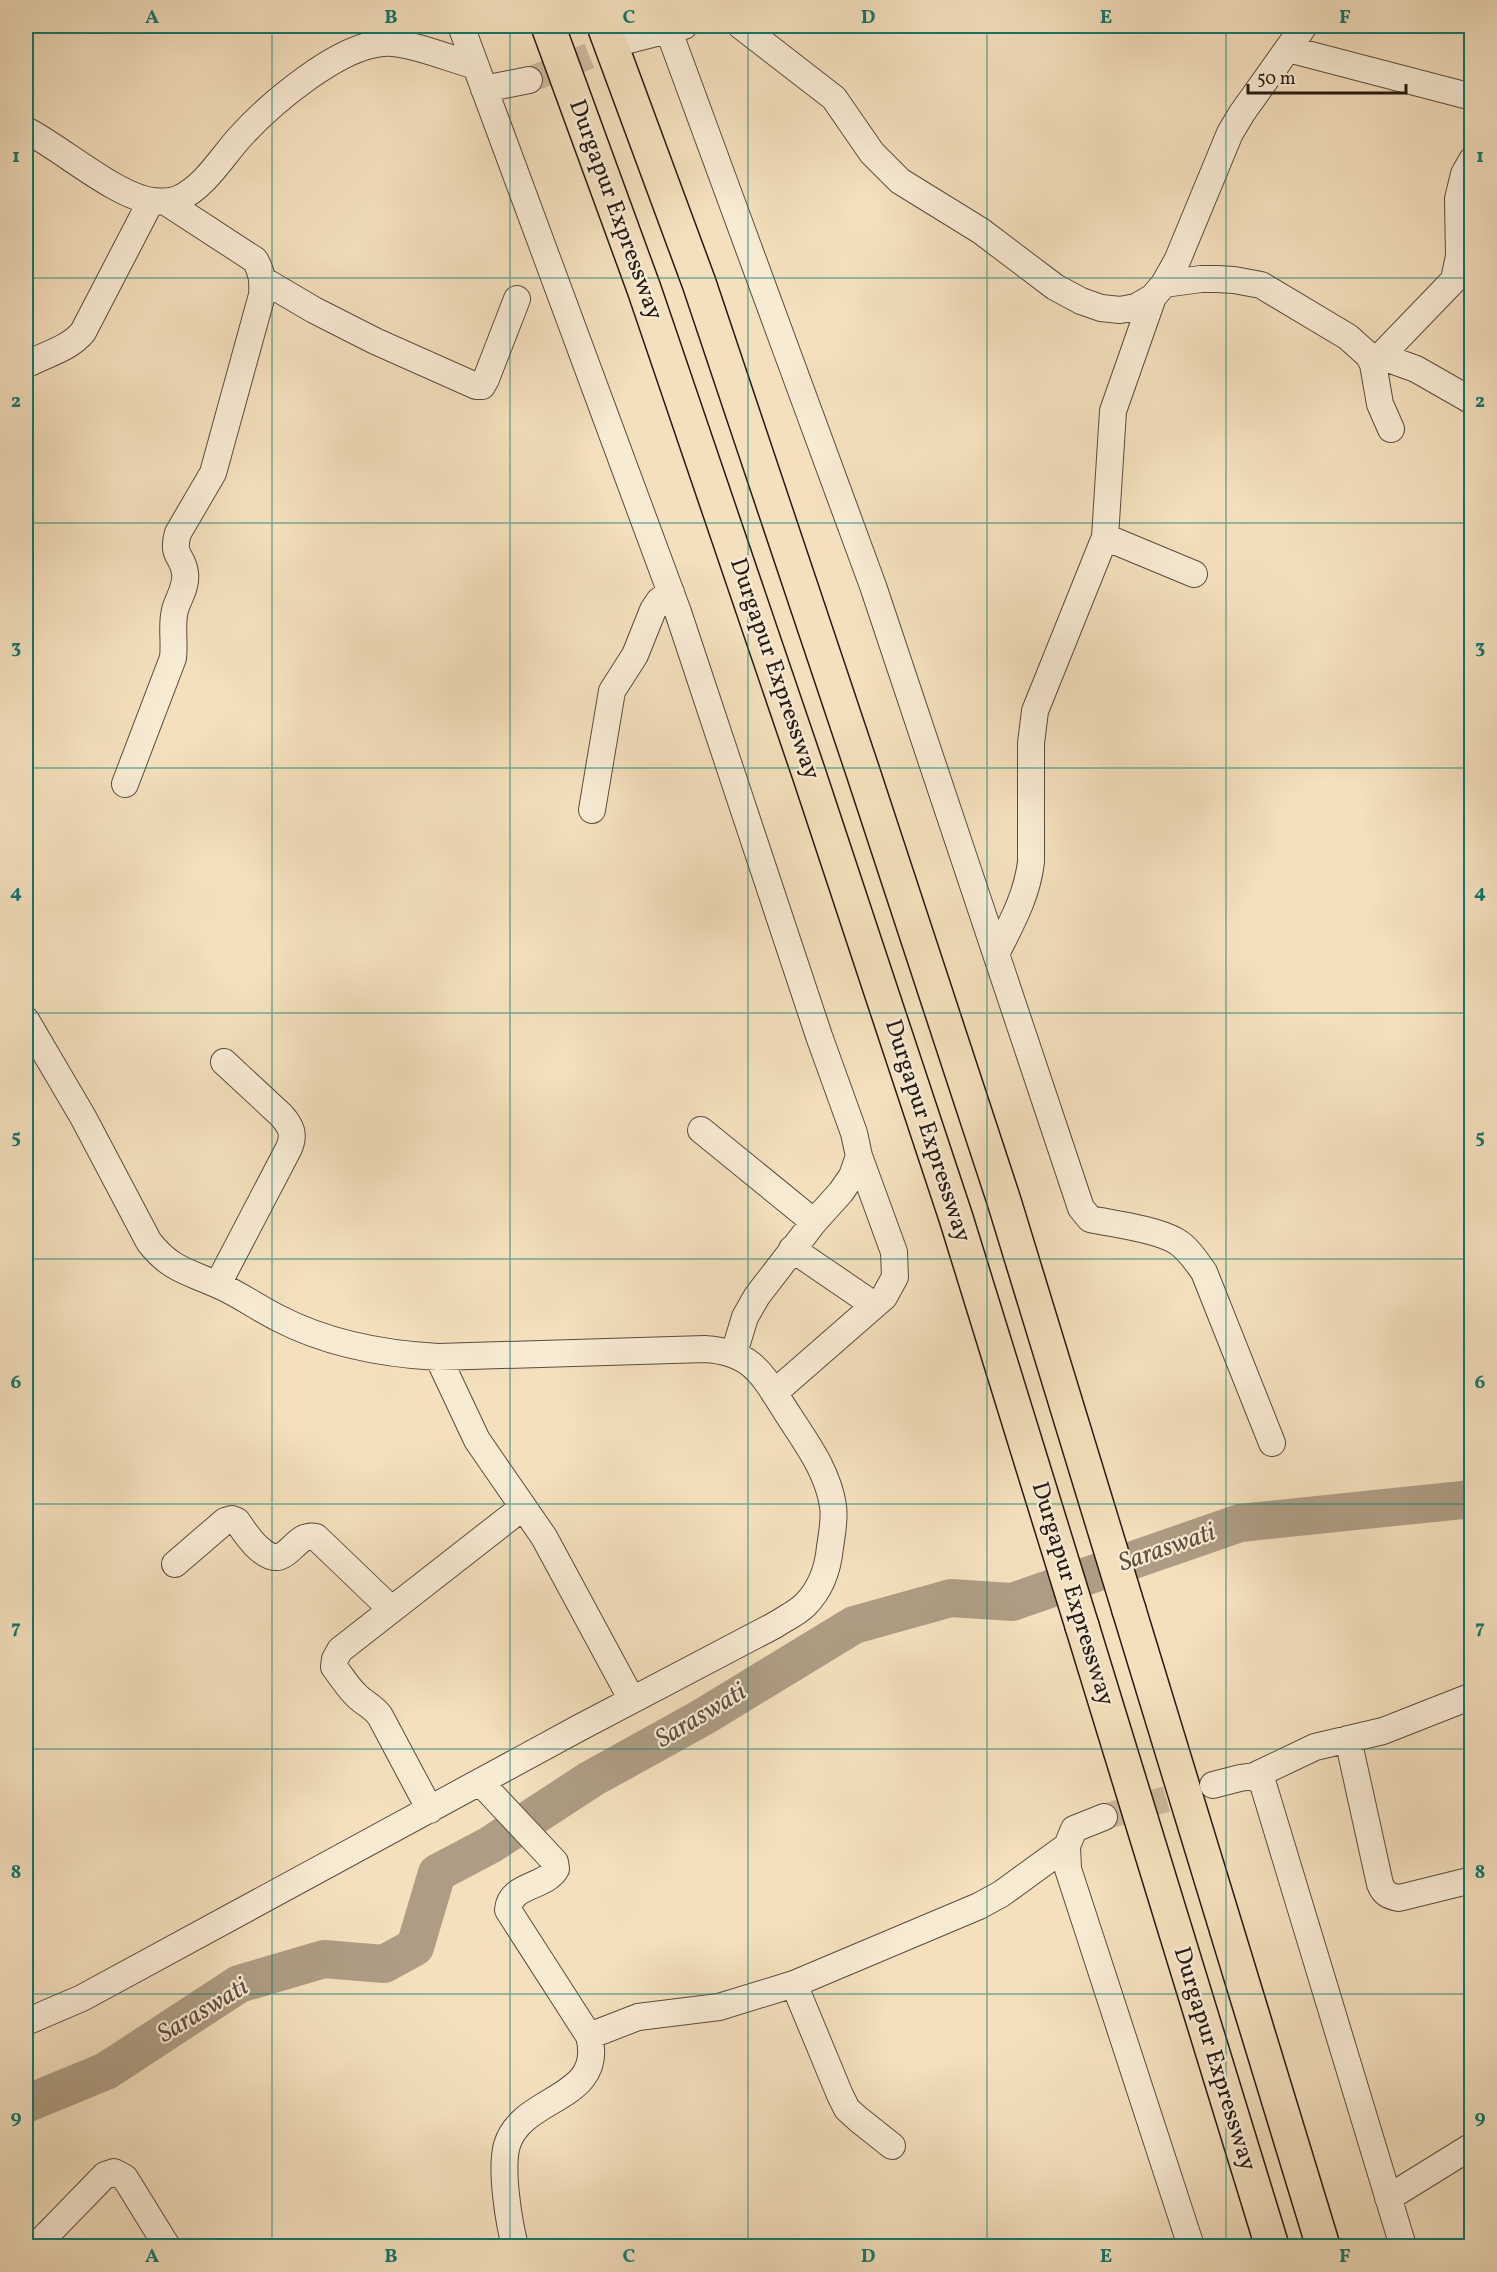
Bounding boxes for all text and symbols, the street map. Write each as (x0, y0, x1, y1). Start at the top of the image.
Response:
text: A (145, 4, 159, 32)
text: B (384, 4, 398, 32)
text: C (623, 4, 636, 32)
text: D (861, 4, 875, 32)
text: E (1100, 4, 1112, 32)
text: F (1339, 4, 1351, 32)
scale bar (1248, 57, 1406, 95)
text: 50 m (1257, 67, 1296, 92)
street label: Durgapur Expressway (559, 95, 671, 325)
text: 1 (12, 143, 20, 171)
text: 1 (1476, 143, 1484, 171)
text: 2 (11, 388, 21, 416)
text: 2 (1475, 388, 1485, 416)
street label: Durgapur Expressway (720, 554, 828, 784)
text: 3 (11, 634, 21, 662)
text: 3 (1475, 634, 1485, 662)
text: 4 (10, 879, 22, 907)
text: 4 (1474, 879, 1486, 907)
street label: Durgapur Expressway (875, 1015, 979, 1247)
text: 5 (11, 1124, 21, 1152)
text: 5 (1475, 1124, 1485, 1152)
text: 6 (11, 1369, 22, 1397)
text: 6 (1475, 1369, 1486, 1397)
street label: Durgapur Expressway (1022, 1478, 1122, 1710)
water label: Saraswati (1114, 1515, 1221, 1581)
text: 7 (11, 1614, 21, 1642)
text: 7 (1475, 1614, 1485, 1642)
water label: Saraswati (649, 1675, 754, 1757)
text: 8 (11, 1859, 21, 1887)
text: 8 (1475, 1859, 1485, 1887)
street label: Durgapur Expressway (1164, 1943, 1264, 2175)
water label: Saraswati (151, 1970, 256, 2052)
text: 9 (10, 2104, 22, 2132)
text: 9 (1474, 2104, 1486, 2132)
text: A (145, 2243, 159, 2271)
text: B (384, 2243, 398, 2271)
text: C (623, 2243, 636, 2271)
text: D (861, 2243, 875, 2271)
text: E (1100, 2243, 1112, 2271)
text: F (1339, 2243, 1351, 2271)

